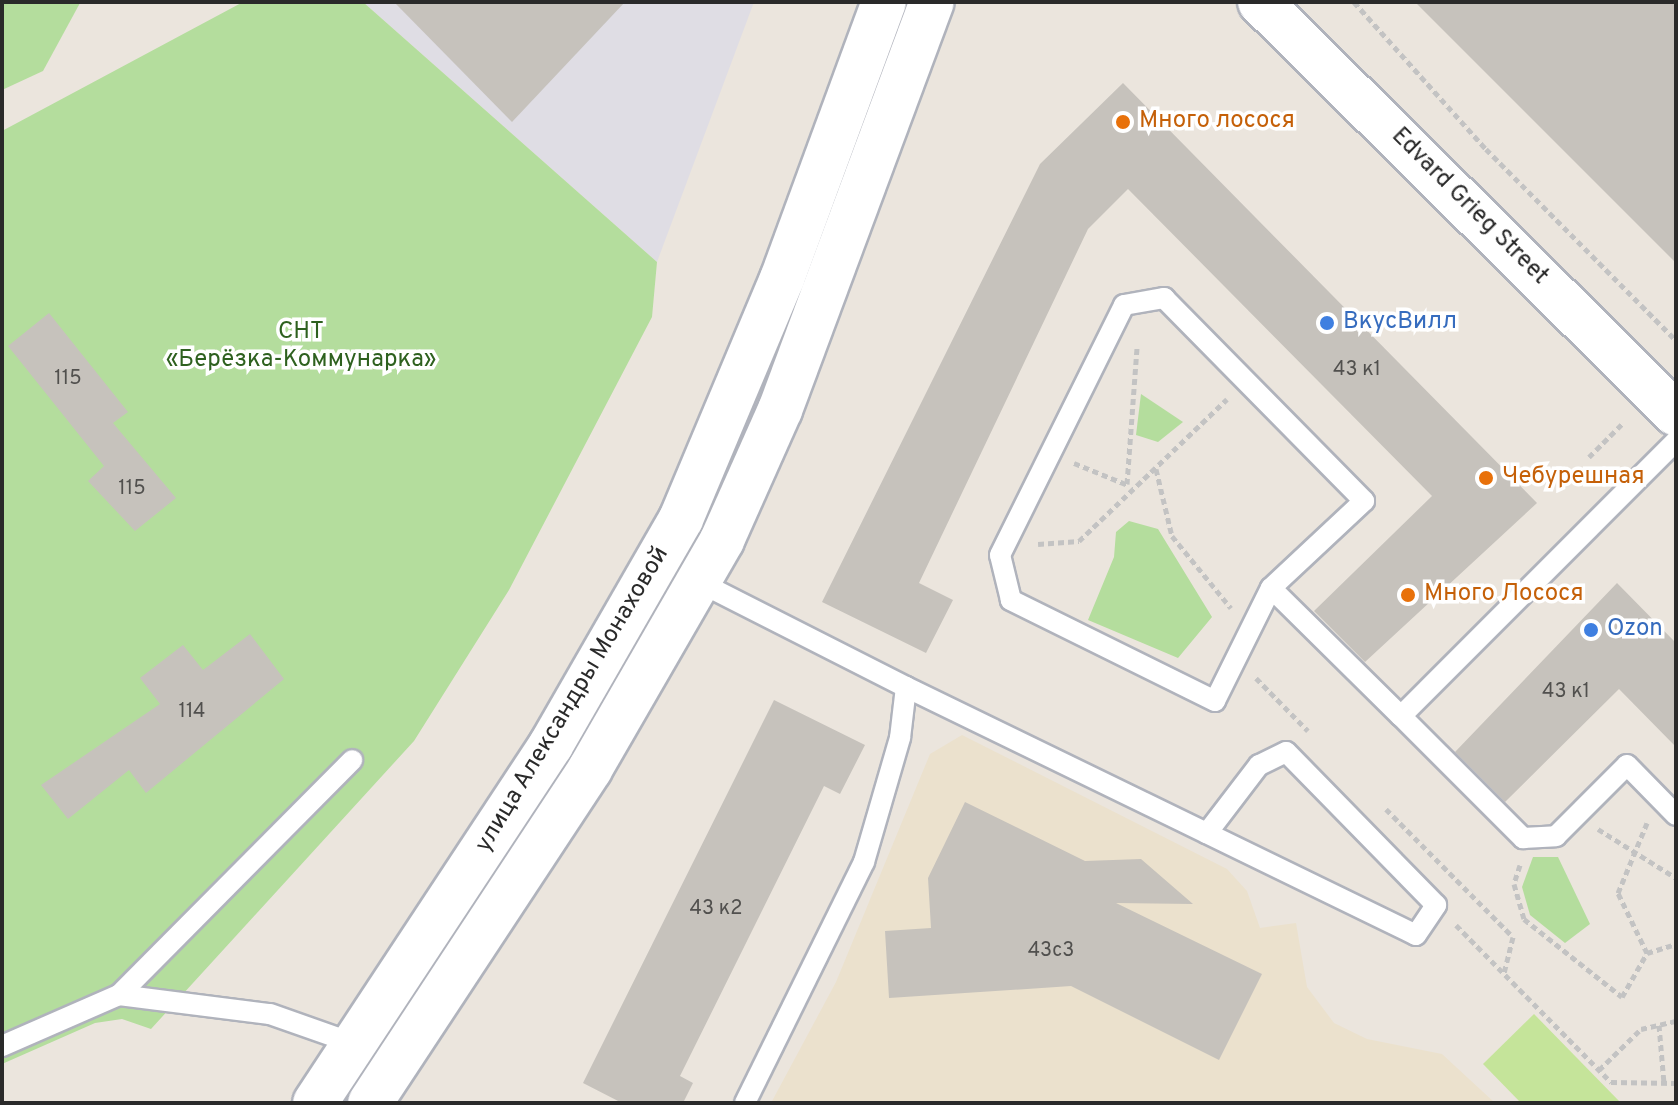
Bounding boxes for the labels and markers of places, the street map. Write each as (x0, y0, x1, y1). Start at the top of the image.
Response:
place label: Много лосося (1139, 108, 1295, 136)
marker: Много лосося (1114, 113, 1132, 131)
place label: ВкусВилл (1343, 309, 1457, 337)
marker: ВкусВилл (1318, 314, 1336, 332)
place label: Чебурешная (1502, 464, 1645, 492)
marker: Чебурешная (1477, 469, 1495, 487)
place label: Много Лосося (1424, 581, 1584, 609)
marker: Много Лосося (1399, 586, 1417, 604)
place label: Ozon (1607, 616, 1663, 644)
marker: Ozon (1582, 621, 1600, 639)

